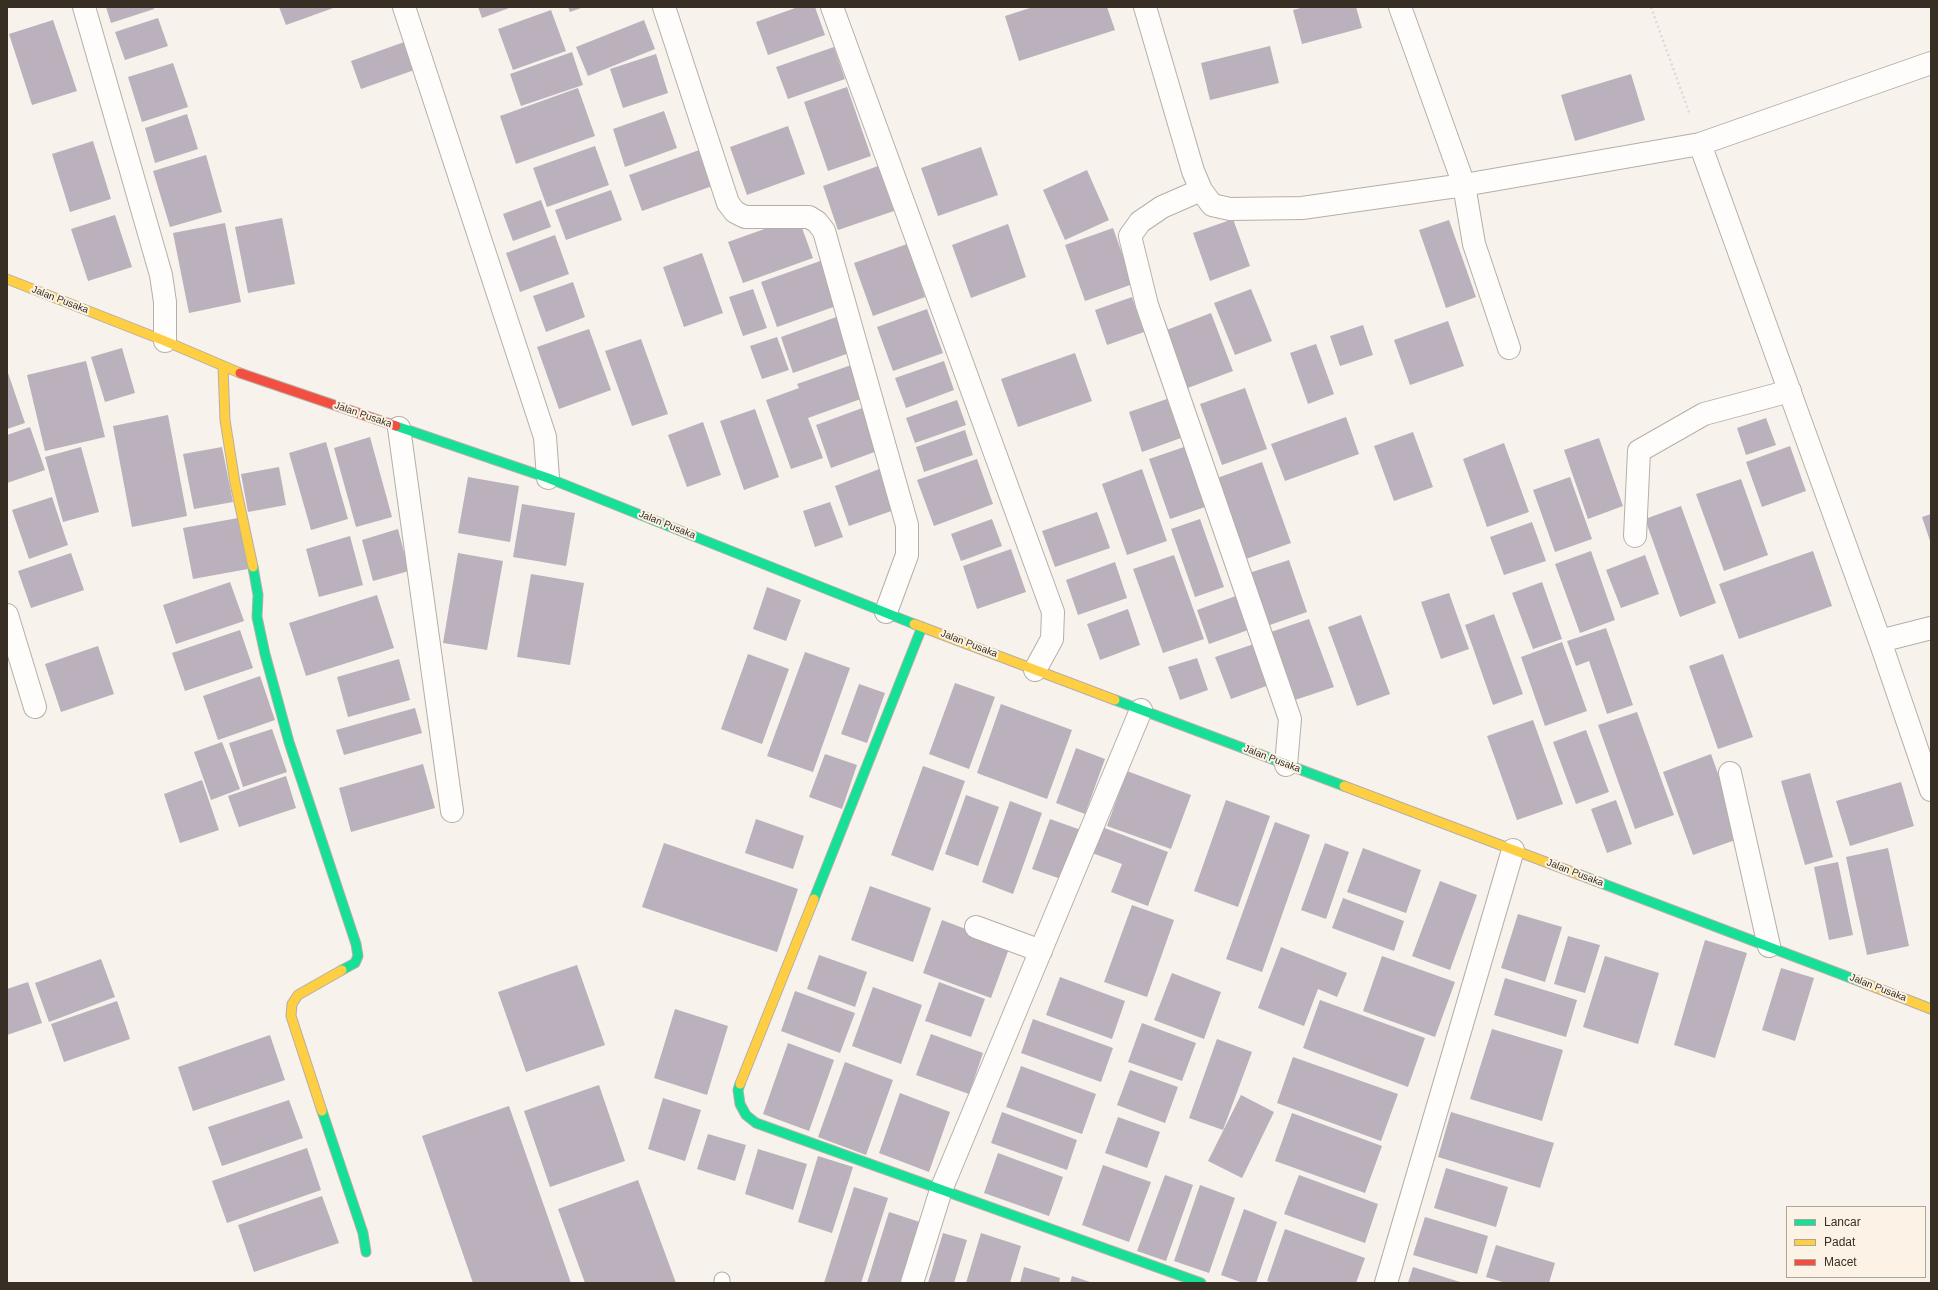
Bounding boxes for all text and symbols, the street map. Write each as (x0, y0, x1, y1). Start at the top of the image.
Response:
street label: Jalan Pusaka (30, 284, 90, 316)
street label: Jalan Pusaka (333, 400, 393, 430)
street label: Jalan Pusaka (637, 508, 697, 542)
street label: Jalan Pusaka (939, 628, 999, 660)
street label: Jalan Pusaka (1242, 743, 1302, 775)
street label: Jalan Pusaka (1545, 857, 1605, 889)
street label: Jalan Pusaka (1848, 972, 1908, 1004)
legend (1786, 1206, 1926, 1278)
text: Lancar (1824, 1215, 1861, 1229)
text: Padat (1824, 1235, 1855, 1249)
text: Macet (1824, 1255, 1857, 1269)

